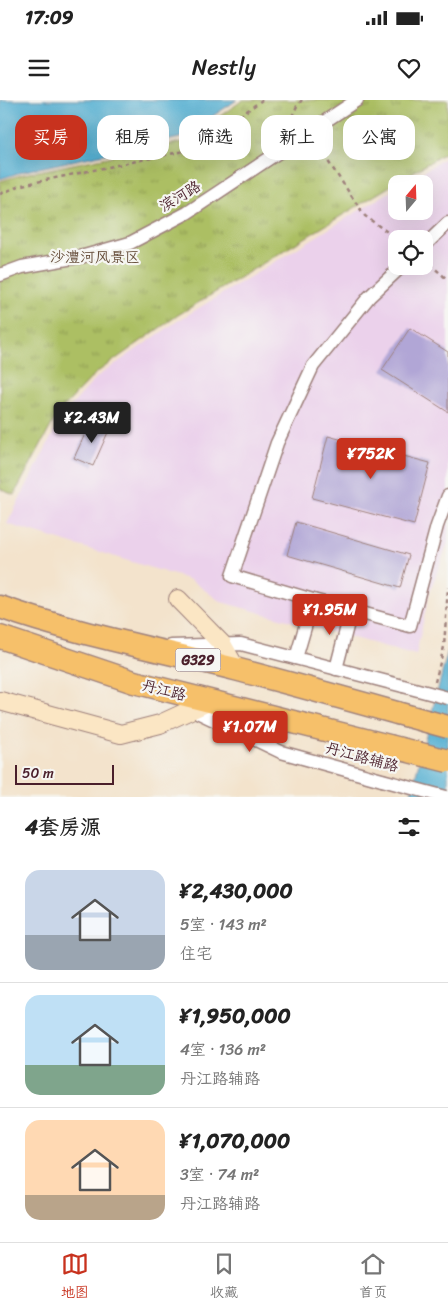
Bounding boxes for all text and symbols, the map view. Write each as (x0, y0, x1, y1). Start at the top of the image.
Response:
text: 17:09 (25, 1, 73, 34)
text: Nestly (192, 48, 256, 87)
icon: menu (25, 54, 53, 82)
icon: heart (395, 54, 423, 82)
chip: 买房 (15, 115, 87, 160)
chip: 租房 (97, 115, 169, 160)
chip: 筛选 (179, 115, 251, 160)
chip: 新上 (261, 115, 333, 160)
chip: 公寓 (343, 115, 415, 160)
street label: 滨河路 (154, 173, 206, 219)
north arrow (388, 175, 432, 220)
map controls (388, 175, 433, 275)
button: locate (388, 230, 433, 275)
park label: 沙澧河风景区 (50, 244, 140, 270)
pin: ¥2.43M (51, 402, 133, 444)
text: ¥2.43M (65, 403, 119, 432)
pin: ¥752K (336, 438, 406, 480)
text: ¥752K (348, 439, 394, 468)
pin: ¥1.95M (289, 594, 371, 636)
text: ¥1.95M (303, 595, 357, 624)
road number: G329 (176, 648, 220, 672)
street label: 丹江路 (139, 672, 189, 708)
pin: ¥1.07M (209, 710, 291, 753)
text: ¥1.07M (224, 712, 276, 741)
street label: 丹江路辅路 (322, 735, 402, 779)
text: 50 m (22, 761, 54, 786)
scale bar (15, 762, 114, 785)
text: 4套房源 (25, 808, 101, 846)
icon: filters (395, 813, 423, 841)
text: ¥2,430,000 (180, 872, 293, 910)
icon: home (65, 890, 125, 950)
text: 5室 · 143 m² (180, 910, 267, 939)
text: 住宅 (180, 939, 212, 968)
text: ¥1,950,000 (180, 997, 291, 1035)
icon: home (65, 1015, 125, 1075)
text: 4室 · 136 m² (180, 1035, 266, 1064)
text: 丹江路辅路 (180, 1064, 260, 1093)
text: ¥1,070,000 (180, 1122, 290, 1160)
icon: home (65, 1140, 125, 1200)
text: 3室 · 74 m² (180, 1160, 259, 1189)
text: 丹江路辅路 (180, 1189, 260, 1218)
tab: 地图 (61, 1250, 89, 1305)
tab: 收藏 (210, 1250, 238, 1305)
tab: 首页 (359, 1250, 387, 1305)

